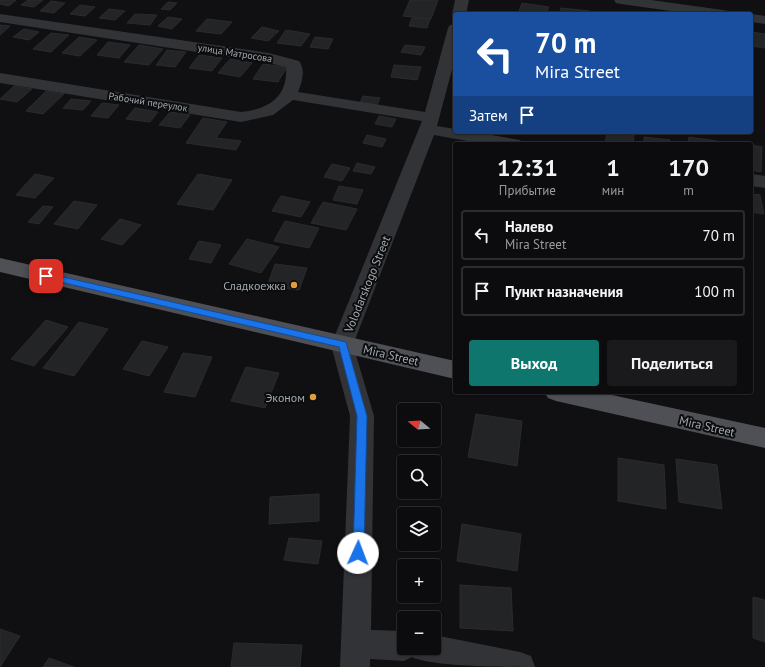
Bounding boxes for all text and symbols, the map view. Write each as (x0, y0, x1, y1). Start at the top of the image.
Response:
text: 70 m (535, 24, 596, 61)
icon: left (469, 28, 521, 80)
street label: улица Матросова (197, 41, 273, 65)
text: Mira Street (535, 60, 620, 83)
street label: Рабочий переулок (108, 89, 189, 115)
icon: arrive (516, 104, 538, 126)
text: Затем (469, 106, 508, 125)
text: 12:31 (497, 152, 558, 183)
text: 1 (606, 152, 620, 183)
text: 170 (668, 152, 709, 183)
text: Прибытие (499, 182, 556, 199)
text: мин (602, 182, 624, 199)
text: m (683, 182, 694, 199)
text: Налево (505, 217, 553, 236)
icon: left (471, 224, 493, 246)
text: 70 m (702, 226, 735, 245)
street label: Volodarskogo Street (340, 234, 393, 335)
text: Mira Street (505, 236, 566, 253)
pin (29, 259, 63, 293)
icon: arrive (35, 265, 57, 287)
place label: Сладкоежка (223, 278, 286, 293)
marker: Сладкоежка (289, 280, 299, 290)
icon: arrive (471, 280, 493, 302)
text: Пункт назначения (505, 282, 623, 301)
text: 100 m (694, 282, 735, 301)
button: Выход (469, 340, 599, 386)
button: Поделиться (607, 340, 737, 386)
street label: Mira Street (362, 341, 420, 369)
place label: Эконом (265, 390, 305, 405)
marker: Эконом (308, 392, 318, 402)
north arrow (397, 403, 441, 447)
map controls (397, 403, 441, 655)
street label: Mira Street (678, 412, 736, 440)
button: search (397, 455, 441, 499)
button: layers (397, 507, 441, 551)
position arrow (337, 532, 379, 574)
button: + (397, 559, 441, 603)
button: − (397, 611, 441, 655)

